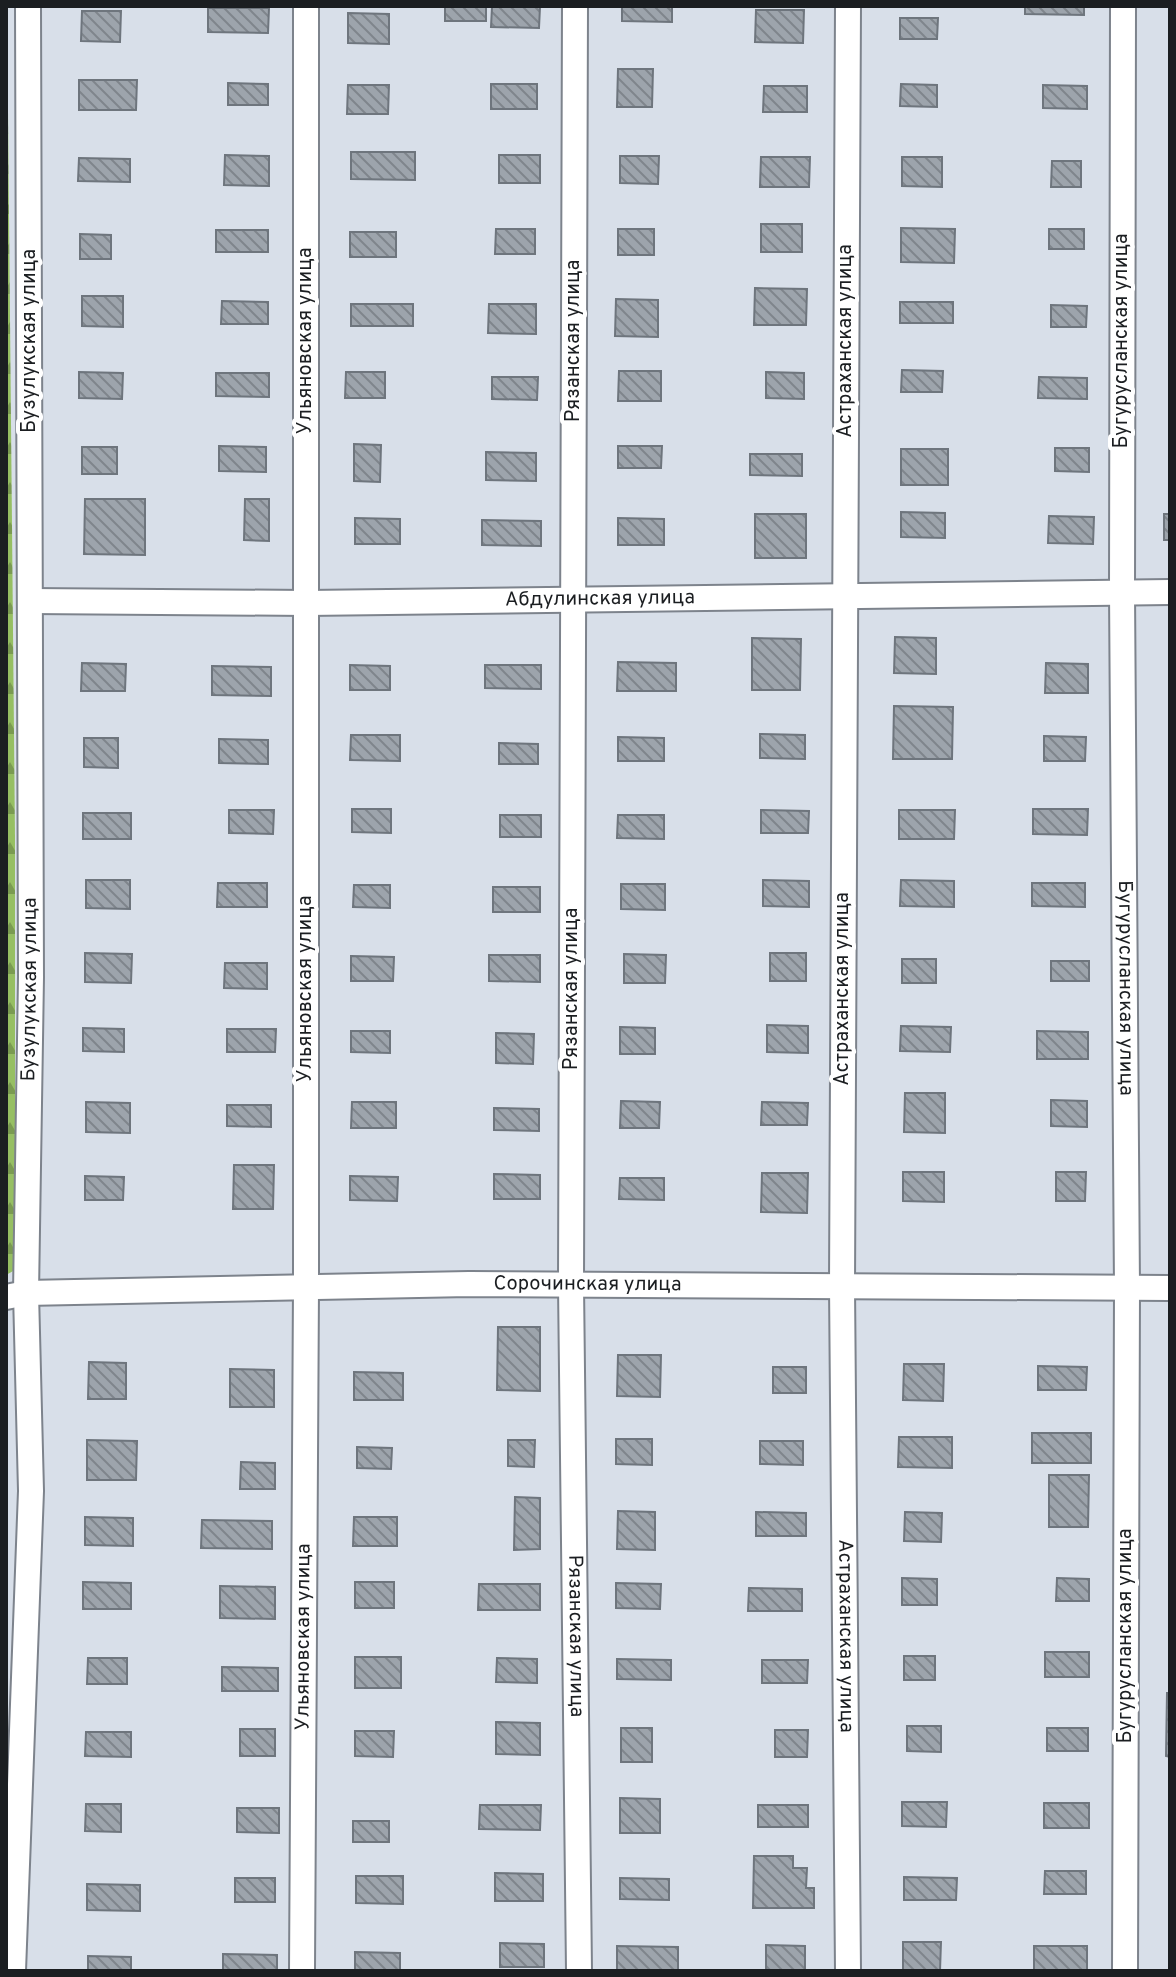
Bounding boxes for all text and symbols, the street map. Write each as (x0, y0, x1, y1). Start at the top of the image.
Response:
street label: Бугурусланская улица (1109, 233, 1135, 449)
street label: Астраханская улица (833, 244, 859, 438)
street label: Ульяновская улица (293, 248, 319, 434)
street label: Бузулукская улица (17, 249, 43, 433)
street label: Рязанская улица (561, 260, 587, 422)
street label: Абдулинская улица (505, 585, 695, 613)
street label: Бугурусланская улица (1111, 880, 1139, 1096)
street label: Астраханская улица (830, 892, 856, 1086)
street label: Ульяновская улица (293, 896, 319, 1082)
street label: Бузулукская улица (16, 897, 44, 1082)
street label: Рязанская улица (559, 908, 585, 1070)
street label: Сорочинская улица (493, 1271, 682, 1298)
street label: Бугурусланская улица (1113, 1528, 1139, 1744)
street label: Астраханская улица (831, 1539, 859, 1733)
street label: Ульяновская улица (290, 1543, 317, 1731)
street label: Рязанская улица (561, 1555, 589, 1717)

